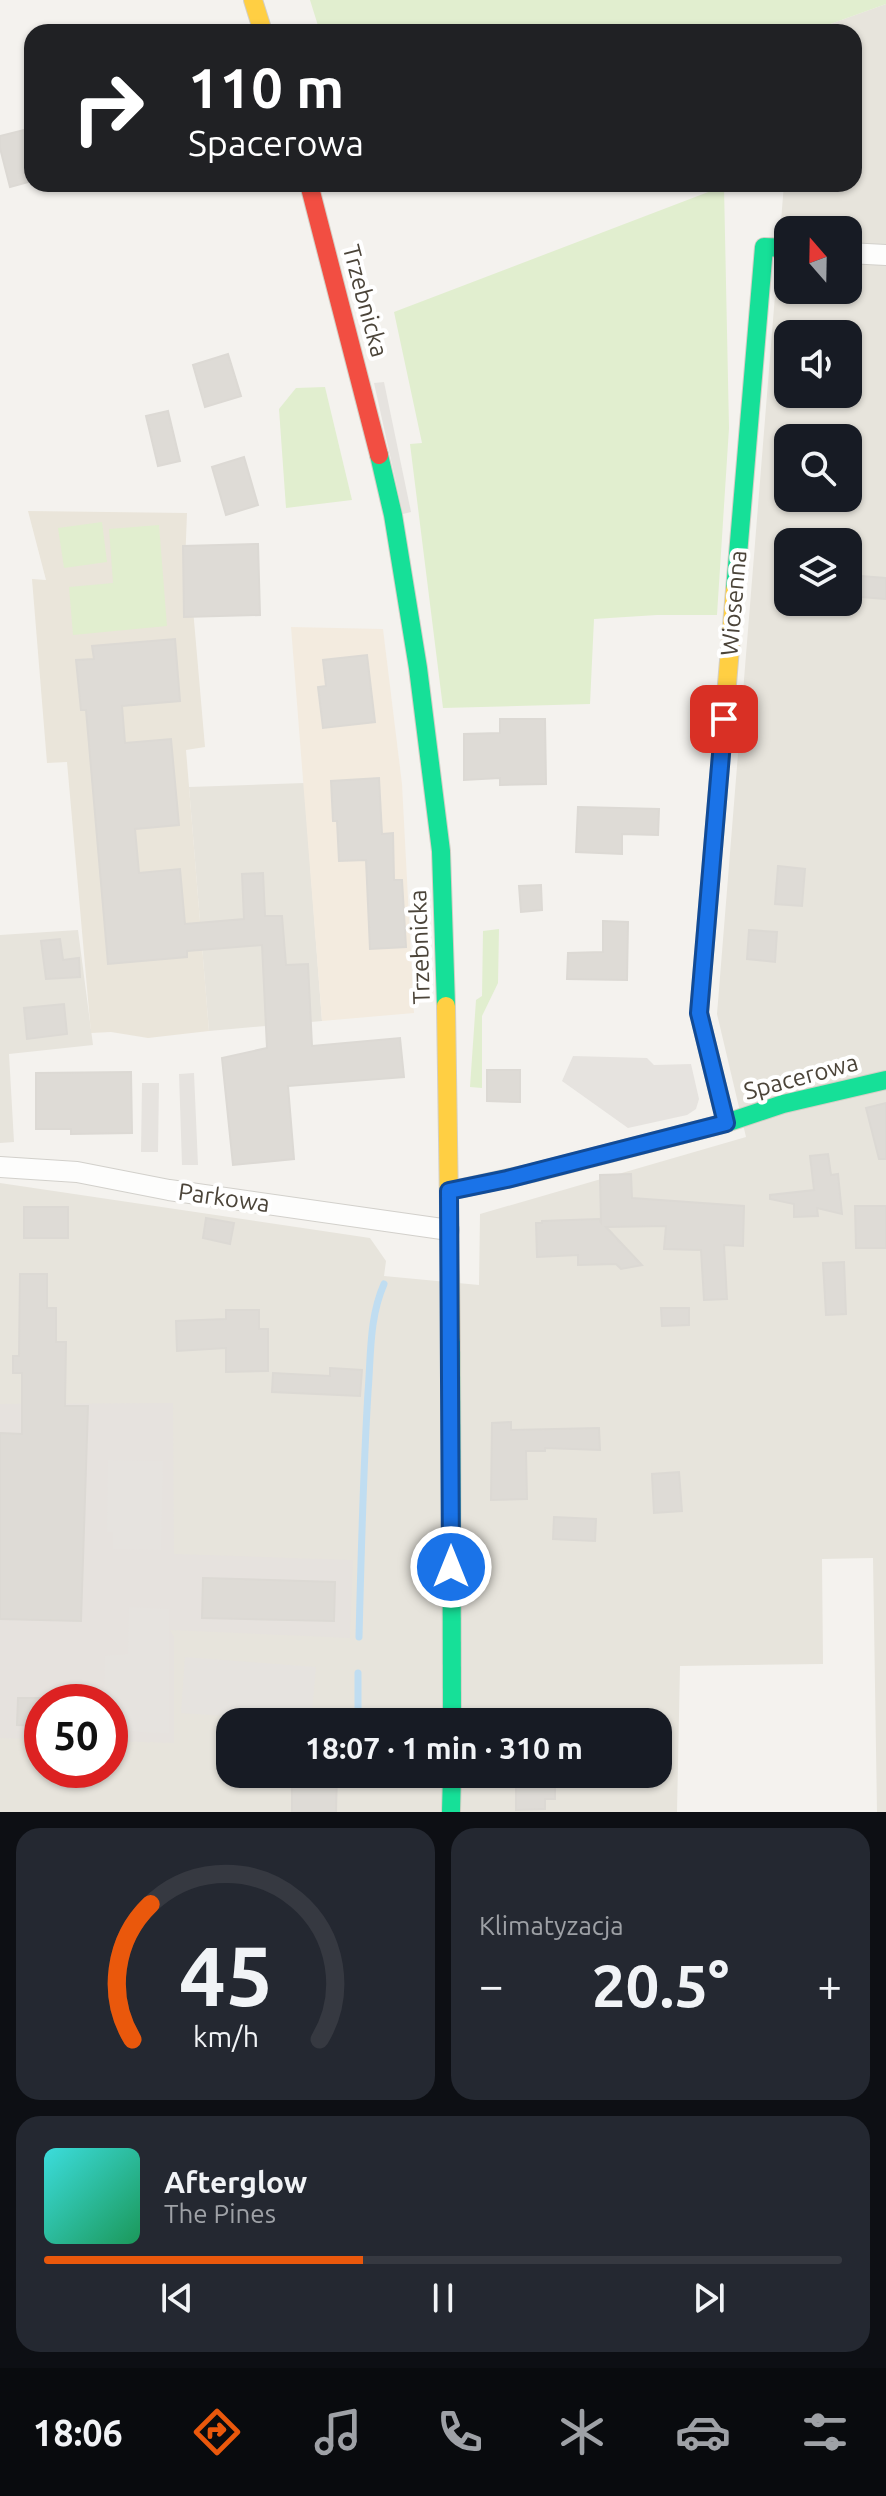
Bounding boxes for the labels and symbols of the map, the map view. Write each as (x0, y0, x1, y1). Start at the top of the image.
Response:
north arrow (774, 216, 862, 304)
street label: Trzebnicka (338, 242, 393, 360)
street label: Wiosenna (715, 549, 752, 657)
pin (690, 685, 758, 753)
street label: Trzebnicka (404, 889, 435, 1005)
street label: Spacerowa (741, 1048, 861, 1105)
street label: Parkowa (177, 1178, 272, 1217)
position arrow (409, 1525, 493, 1609)
speed limit sign: 50 (24, 1684, 128, 1788)

